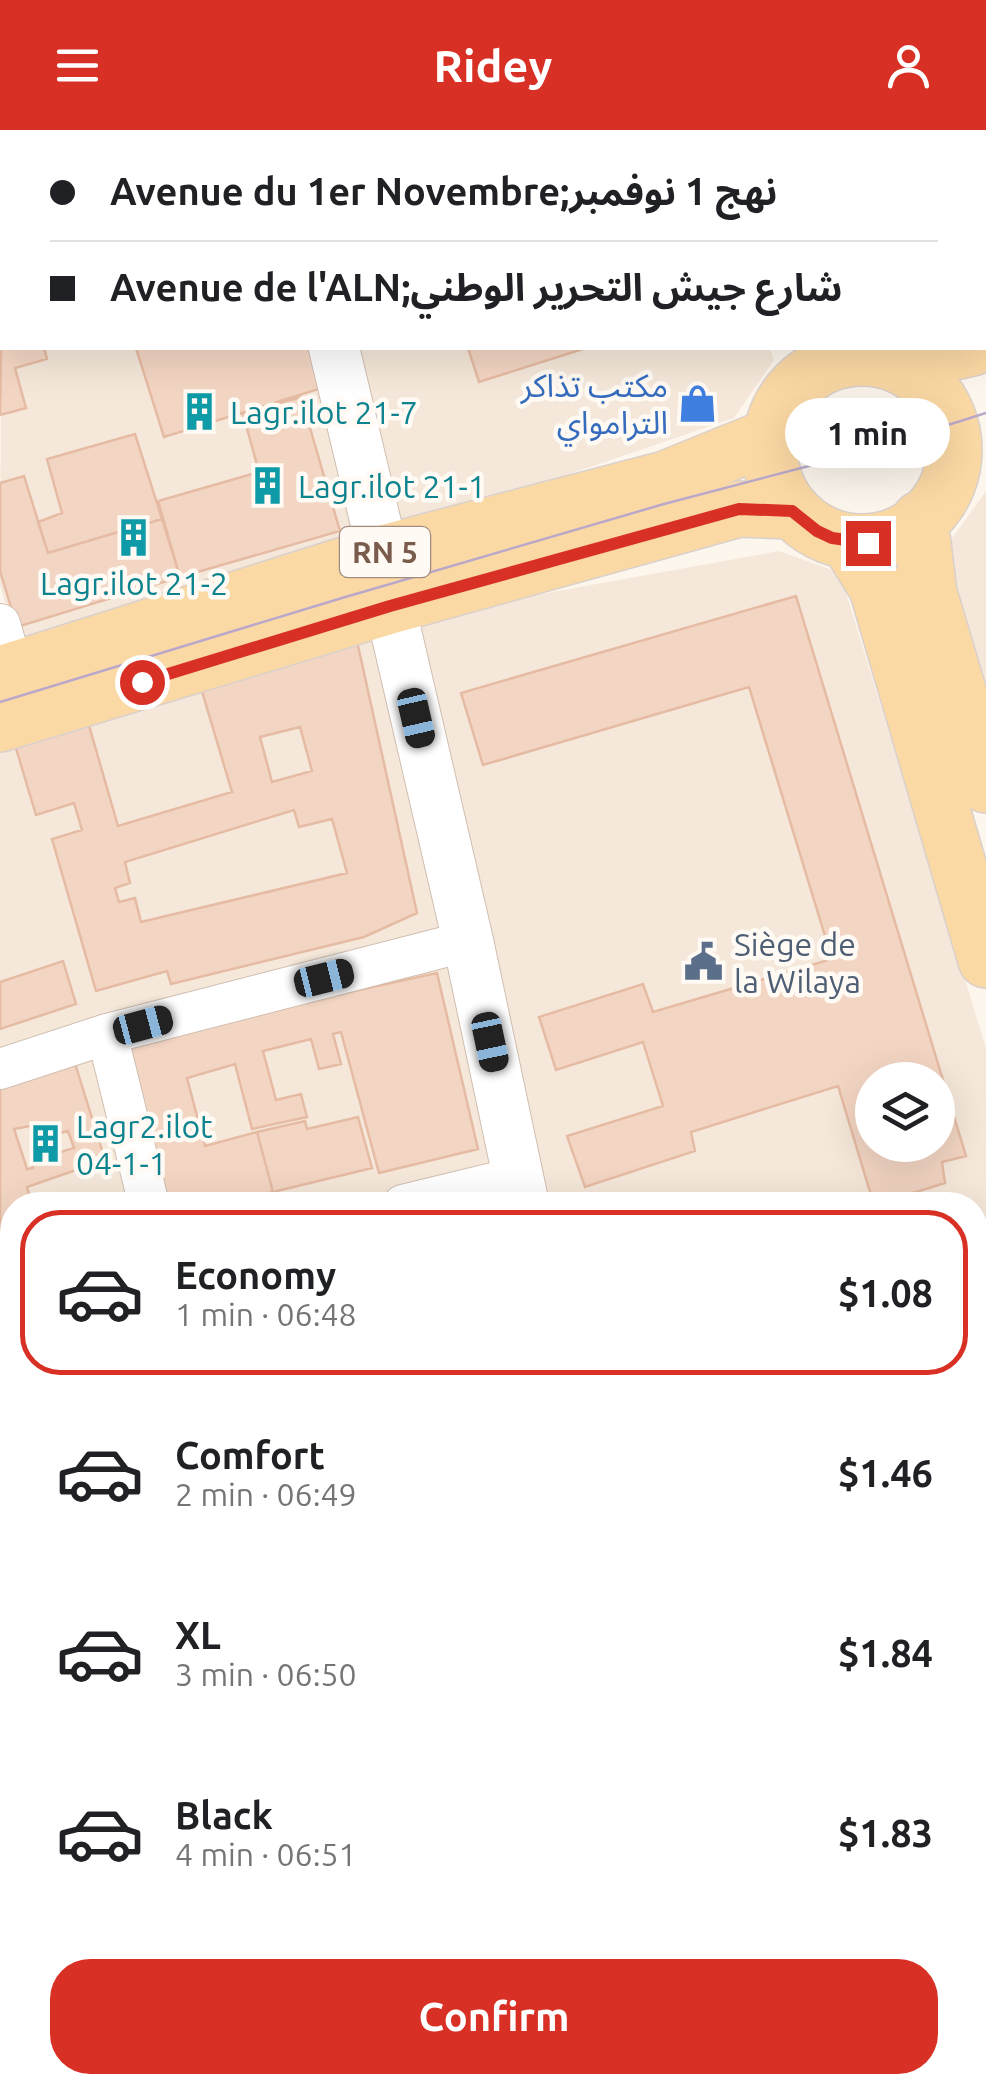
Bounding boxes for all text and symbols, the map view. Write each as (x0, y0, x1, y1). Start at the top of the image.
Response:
icon: menu (50, 38, 105, 93)
icon: person (881, 38, 936, 93)
text: Ridey (434, 40, 552, 91)
text: Avenue du 1er Novembre;نهج 1 نوفمبر (110, 170, 777, 212)
text: Avenue de l'ALN;شارع جيش التحرير الوطني (110, 266, 842, 308)
place label: مكتب تذاكر الترامواي (520, 367, 668, 447)
shop icon: مكتب تذاكر الترامواي (677, 382, 719, 424)
building icon: Lagr.ilot 21-7 (179, 391, 221, 433)
place label: Lagr.ilot 21-7 (230, 394, 418, 430)
callout: 1 min (786, 398, 950, 468)
text: 1 min (827, 415, 908, 451)
building icon: Lagr.ilot 21-1 (247, 465, 289, 507)
place label: Lagr.ilot 21-1 (298, 468, 486, 504)
building icon: Lagr.ilot 21-2 (113, 517, 155, 559)
route end (846, 521, 891, 566)
road number: RN 5 (340, 527, 430, 577)
place label: Lagr.ilot 21-2 (40, 565, 228, 601)
route start (120, 660, 165, 705)
car (395, 685, 437, 751)
place label: Siège de la Wilaya (734, 926, 861, 999)
public building icon: Siège de la Wilaya (683, 941, 725, 983)
car (291, 956, 357, 1000)
car (110, 1003, 176, 1047)
car (469, 1010, 511, 1074)
map controls (855, 1062, 955, 1162)
button: layers (855, 1062, 955, 1162)
place label: Lagr2.ilot 04-1-1 (76, 1108, 213, 1181)
building icon: Lagr2.ilot 04-1-1 (25, 1123, 67, 1165)
icon: car (55, 1248, 145, 1338)
text: Economy (175, 1254, 336, 1296)
text: $1.08 (838, 1272, 933, 1314)
text: 1 min · 06:48 (175, 1296, 357, 1332)
icon: car (55, 1428, 145, 1518)
text: Comfort (175, 1434, 325, 1476)
text: $1.46 (838, 1452, 933, 1494)
text: 2 min · 06:49 (175, 1476, 357, 1512)
icon: car (55, 1608, 145, 1698)
text: XL (175, 1614, 221, 1656)
text: $1.84 (838, 1632, 933, 1674)
text: 3 min · 06:50 (175, 1656, 357, 1692)
icon: car (55, 1788, 145, 1878)
text: Black (175, 1794, 273, 1836)
text: $1.83 (838, 1812, 933, 1854)
text: 4 min · 06:51 (175, 1836, 357, 1872)
button: Confirm (50, 1959, 938, 2074)

